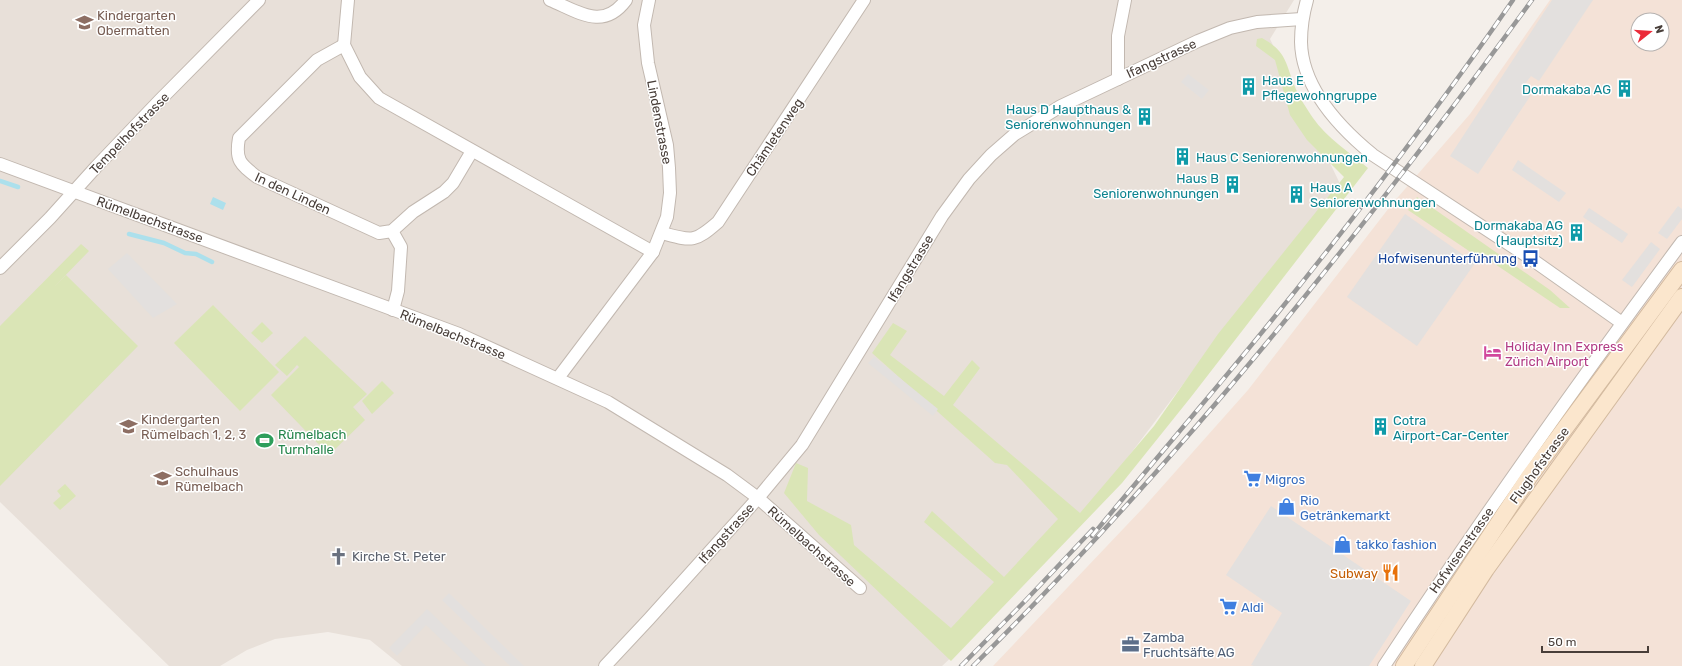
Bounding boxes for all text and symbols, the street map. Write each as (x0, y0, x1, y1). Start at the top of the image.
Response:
place label: Kindergarten Obermatten (97, 8, 176, 38)
school or university icon: Kindergarten Obermatten (74, 12, 94, 32)
north arrow (1630, 12, 1670, 52)
text: N (1652, 24, 1666, 35)
street label: Ifangstrasse (1124, 36, 1199, 82)
place label: Haus E Pflegewohngruppe (1262, 73, 1377, 104)
building icon: Haus E Pflegewohngruppe (1239, 77, 1259, 97)
street label: Lindenstrasse (644, 79, 675, 165)
building icon: Dormakaba AG (1614, 79, 1634, 99)
place label: Dormakaba AG (1522, 82, 1611, 97)
street label: Tempelhofstrasse (87, 89, 172, 177)
street label: Chämletenweg (743, 95, 807, 180)
place label: Haus D Haupthaus & Seniorenwohnungen (1005, 102, 1131, 133)
building icon: Haus D Haupthaus & Seniorenwohnungen (1134, 106, 1154, 126)
building icon: Haus C Seniorenwohnungen (1173, 147, 1193, 167)
place label: Haus C Seniorenwohnungen (1196, 150, 1368, 166)
street label: In den Linden (252, 169, 333, 218)
place label: Haus B Seniorenwohnungen (1093, 171, 1219, 202)
building icon: Haus B Seniorenwohnungen (1222, 175, 1242, 195)
place label: Haus A Seniorenwohnungen (1310, 180, 1436, 211)
building icon: Haus A Seniorenwohnungen (1287, 184, 1307, 204)
street label: Rümelbachstrasse (94, 193, 205, 246)
place label: Dormakaba AG (Hauptsitz) (1474, 218, 1563, 248)
building icon: Dormakaba AG (Hauptsitz) (1566, 222, 1586, 242)
street label: Ifangstrasse (885, 232, 937, 305)
bus stop icon: Hofwisenunterführung (1520, 248, 1540, 268)
place label: Hofwisenunterführung (1378, 251, 1517, 267)
street label: Rümelbachstrasse (398, 306, 508, 363)
place label: Holiday Inn Express Zürich Airport (1505, 339, 1624, 369)
hotel icon: Holiday Inn Express Zürich Airport (1482, 343, 1502, 363)
place label: Kindergarten Rümelbach 1, 2, 3 (141, 412, 247, 442)
place label: Cotra Airport-Car-Center (1393, 413, 1509, 443)
school or university icon: Kindergarten Rümelbach 1, 2, 3 (118, 416, 138, 436)
building icon: Cotra Airport-Car-Center (1370, 417, 1390, 437)
street label: Flughofstrasse (1507, 424, 1573, 507)
place label: Rümelbach Turnhalle (278, 427, 346, 457)
sports icon: Rümelbach Turnhalle (255, 431, 275, 451)
place label: Schulhaus Rümelbach (175, 464, 243, 494)
school or university icon: Schulhaus Rümelbach (152, 468, 172, 488)
supermarket icon: Migros (1242, 469, 1262, 489)
place label: Migros (1265, 472, 1306, 488)
place label: Rio Getränkemarkt (1300, 493, 1390, 523)
shop icon: Rio Getränkemarkt (1277, 497, 1297, 517)
street label: Ifangstrasse (696, 500, 758, 567)
street label: Rümelbachstrasse (765, 503, 859, 590)
street label: Hofwisenstrasse (1426, 505, 1497, 596)
shop icon: takko fashion (1333, 534, 1353, 554)
place label: takko fashion (1356, 537, 1437, 552)
church icon: Kirche St. Peter (329, 546, 349, 566)
place label: Kirche St. Peter (352, 549, 446, 564)
restaurant icon: Subway (1381, 563, 1401, 583)
place label: Subway (1330, 566, 1378, 581)
supermarket icon: Aldi (1218, 597, 1238, 617)
place label: Aldi (1241, 600, 1264, 615)
scale bar (1542, 628, 1648, 654)
place label: Zamba Fruchtsäfte AG (1143, 630, 1235, 660)
office icon: Zamba Fruchtsäfte AG (1120, 634, 1140, 654)
text: 50 m (1548, 635, 1576, 649)

